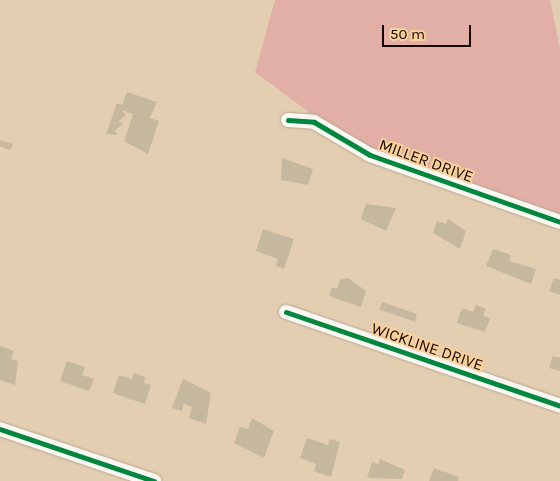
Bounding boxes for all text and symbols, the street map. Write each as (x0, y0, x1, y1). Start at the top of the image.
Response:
scale bar (385, 15, 474, 47)
text: 50 m (390, 25, 425, 43)
street label: MILLER DRIVE (376, 135, 476, 187)
street label: WICKLINE DRIVE (369, 319, 485, 375)

